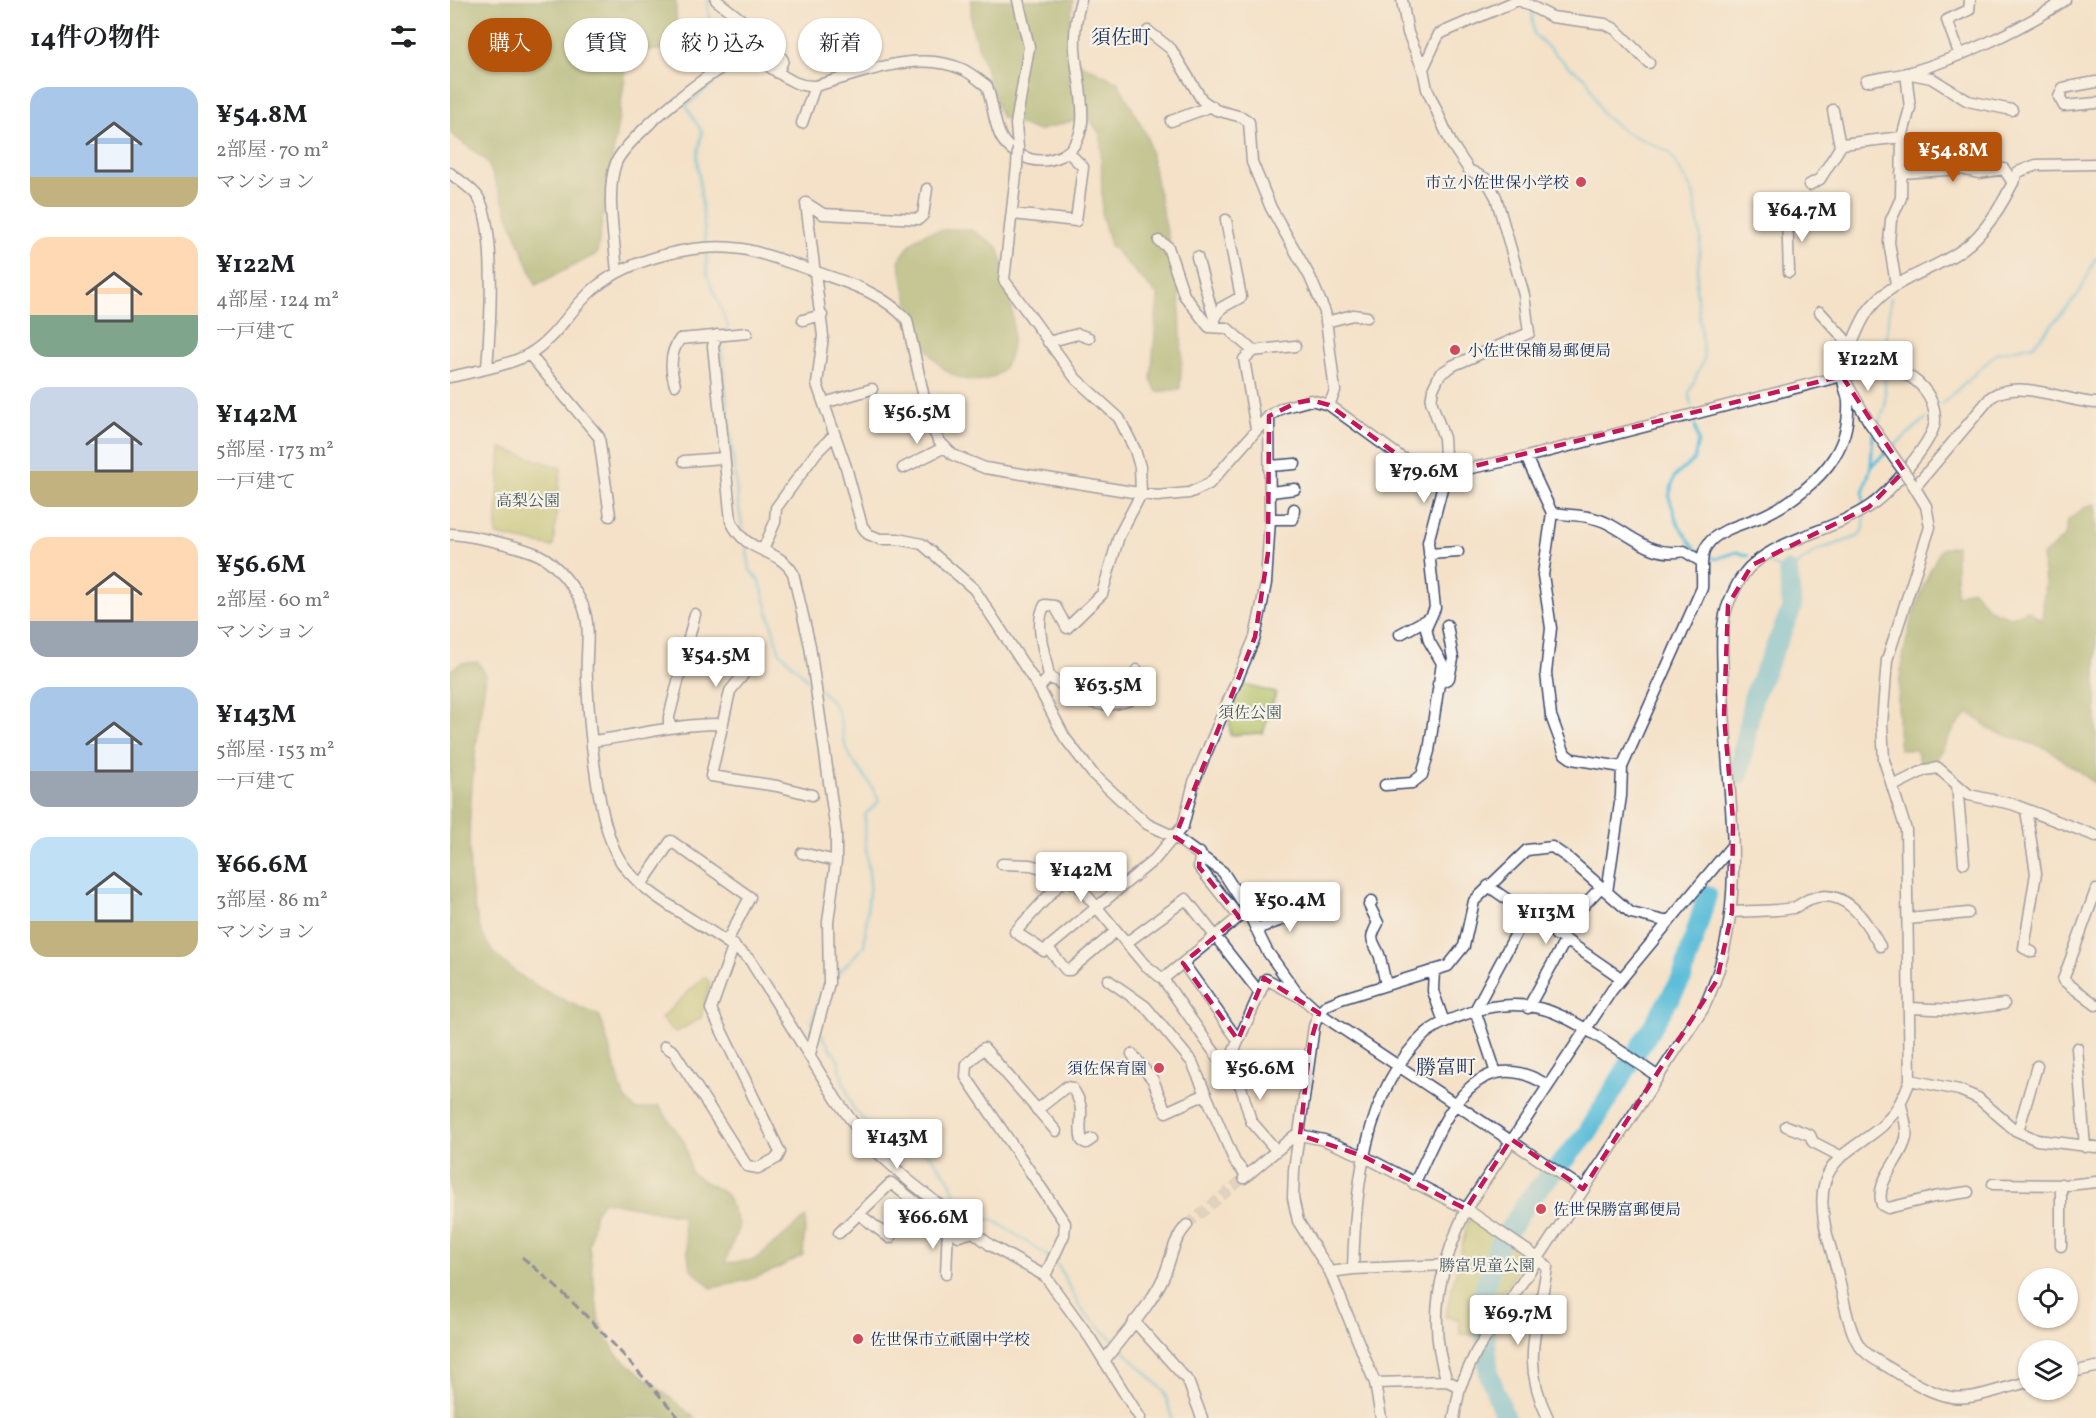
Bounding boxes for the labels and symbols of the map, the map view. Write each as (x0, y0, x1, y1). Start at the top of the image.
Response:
district label: 須佐町 (1091, 25, 1151, 53)
pin: ¥54.8M (1904, 132, 2002, 183)
place label: 市立小佐世保小学校 (1425, 173, 1569, 195)
marker: 市立小佐世保小学校 (1574, 175, 1588, 189)
pin: ¥64.7M (1753, 192, 1851, 243)
place label: 小佐世保簡易郵便局 (1467, 341, 1611, 363)
pin: ¥122M (1826, 341, 1910, 392)
marker: 小佐世保簡易郵便局 (1448, 343, 1462, 357)
pin: ¥56.5M (868, 394, 966, 445)
pin: ¥79.6M (1375, 453, 1473, 504)
park label: 高梨公園 (496, 491, 560, 513)
pin: ¥54.5M (667, 637, 765, 688)
pin: ¥63.5M (1059, 667, 1157, 718)
park label: 須佐公園 (1218, 703, 1282, 725)
pin: ¥142M (1039, 852, 1123, 903)
pin: ¥50.4M (1241, 882, 1339, 933)
pin: ¥113M (1504, 894, 1588, 945)
pin: ¥56.6M (1211, 1050, 1309, 1101)
district label: 勝富町 (1416, 1055, 1476, 1083)
place label: 須佐保育園 (1067, 1059, 1147, 1081)
marker: 須佐保育園 (1152, 1061, 1166, 1075)
pin: ¥143M (855, 1119, 939, 1170)
pin: ¥66.6M (884, 1199, 982, 1250)
place label: 佐世保勝富郵便局 (1553, 1200, 1681, 1222)
marker: 佐世保勝富郵便局 (1534, 1202, 1548, 1216)
park label: 勝富児童公園 (1439, 1256, 1535, 1278)
pin: ¥69.7M (1469, 1295, 1567, 1346)
place label: 佐世保市立祇園中学校 (870, 1330, 1030, 1352)
marker: 佐世保市立祇園中学校 (851, 1332, 865, 1346)

